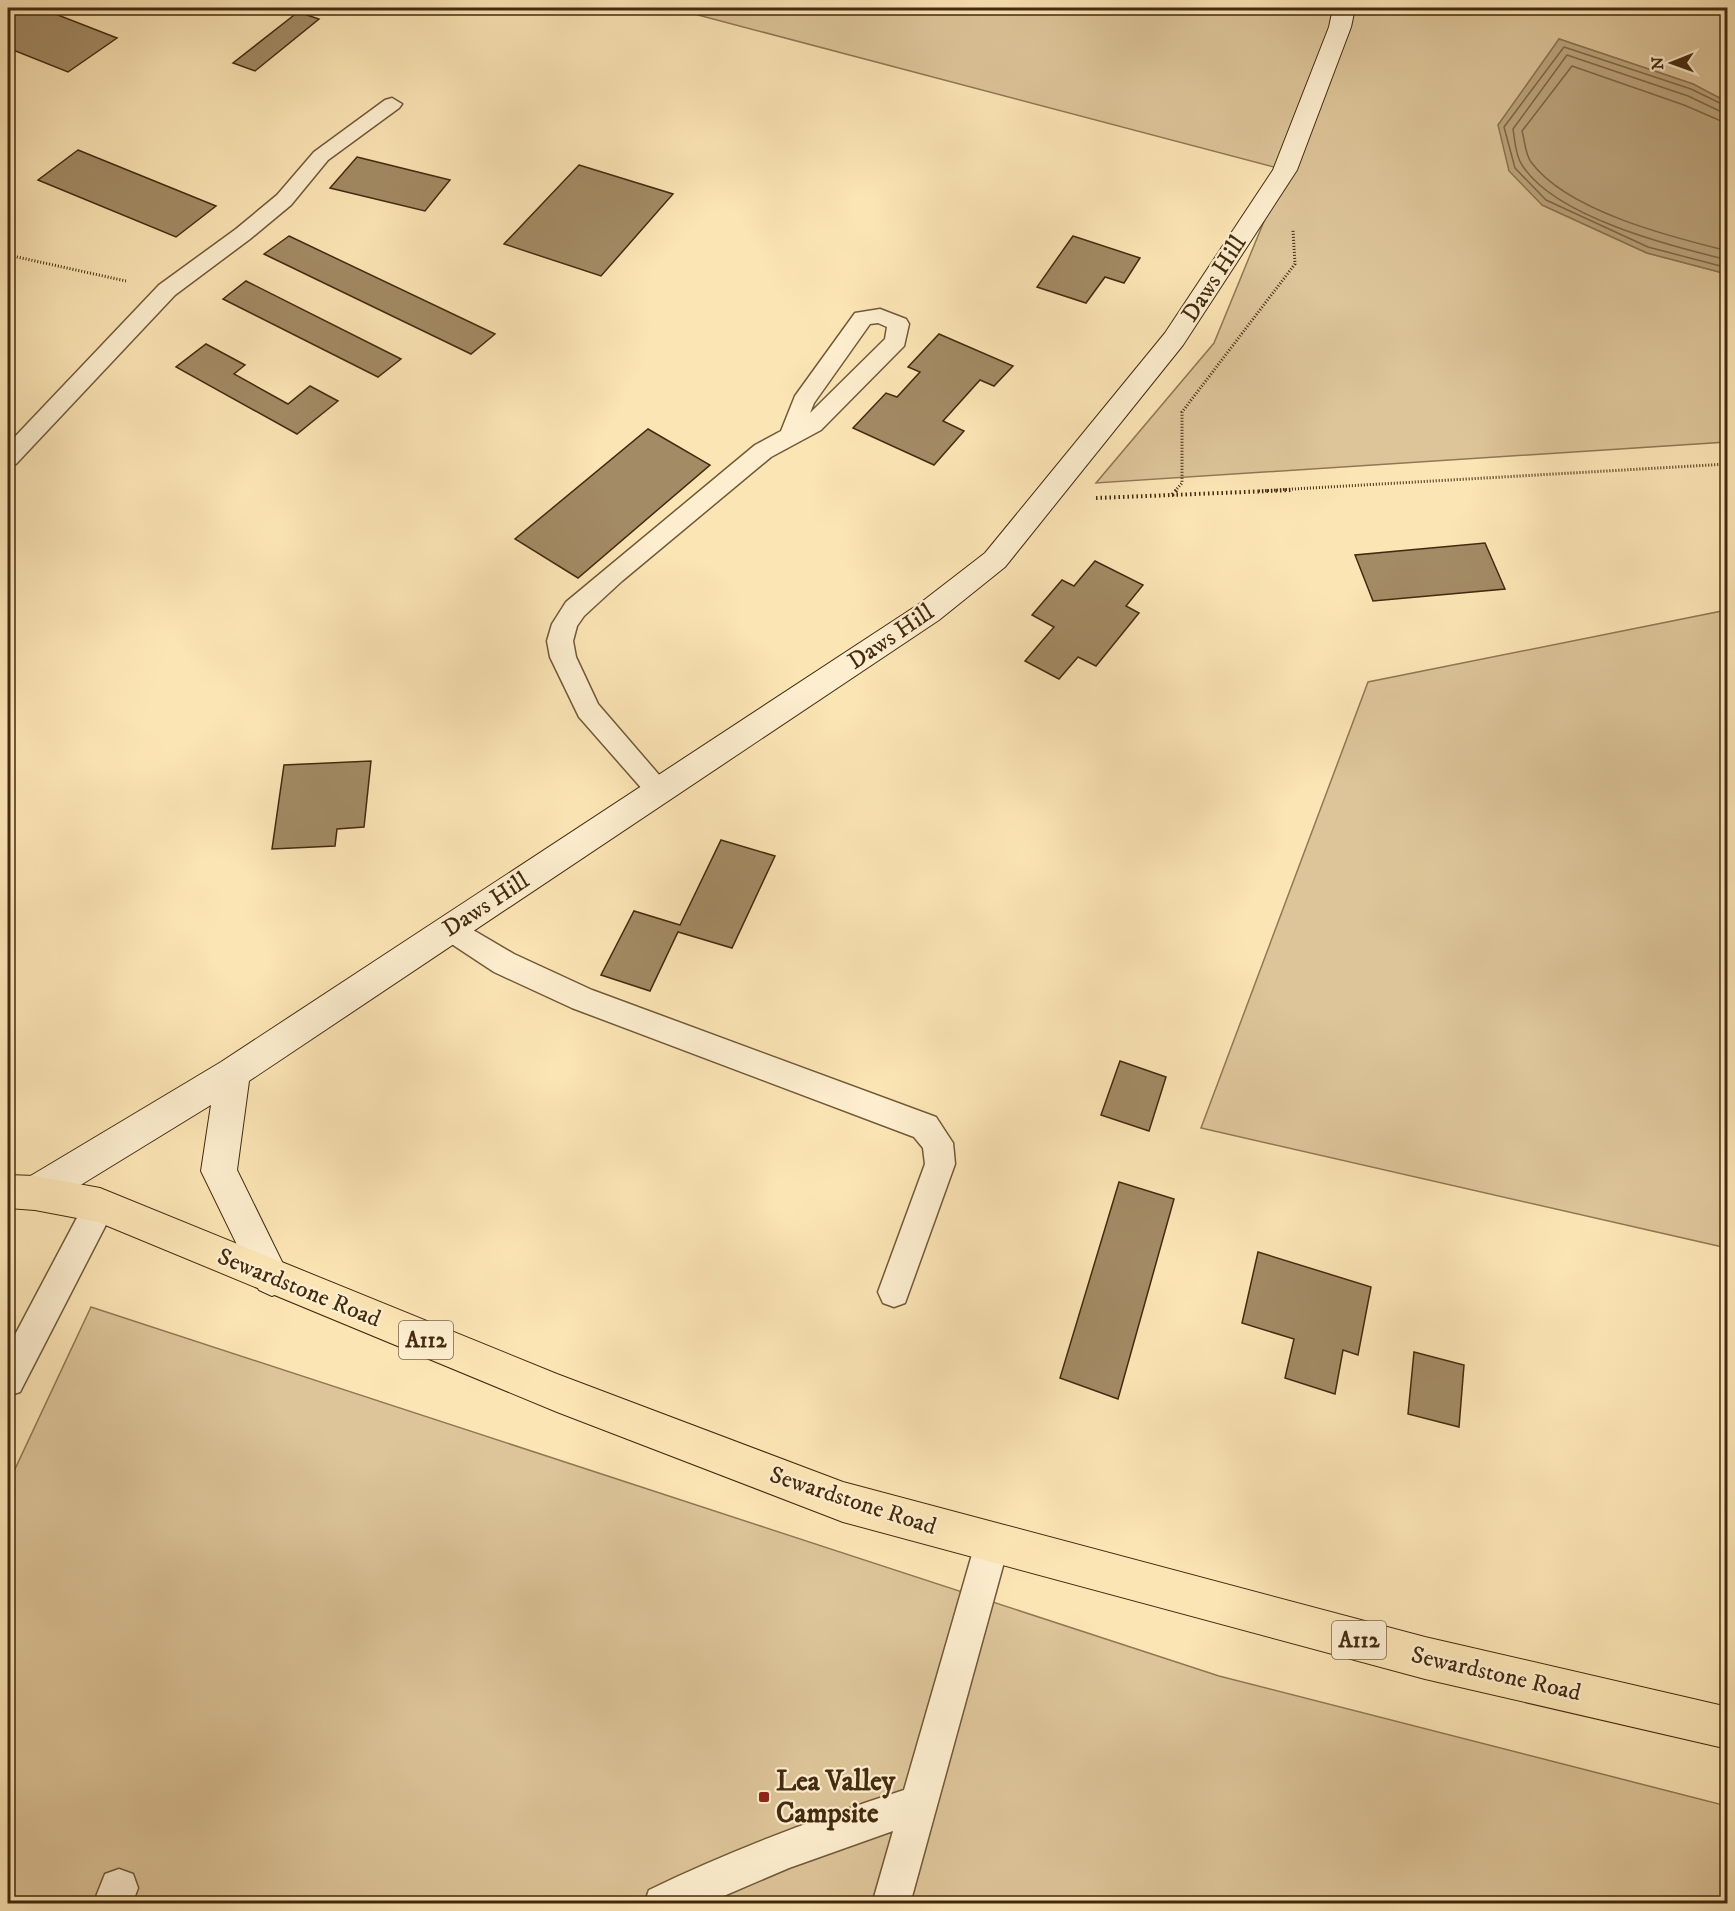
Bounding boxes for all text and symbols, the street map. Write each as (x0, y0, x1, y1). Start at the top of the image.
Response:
north arrow (1642, 33, 1702, 93)
text: N (1648, 57, 1668, 70)
street label: Daws Hill (1175, 229, 1253, 328)
street label: Daws Hill (842, 597, 940, 677)
street label: Daws Hill (437, 866, 536, 944)
street label: Sewardstone Road (213, 1242, 385, 1334)
road number: A112 (399, 1321, 453, 1359)
street label: Sewardstone Road (766, 1460, 940, 1542)
road number: A112 (1332, 1621, 1386, 1659)
street label: Sewardstone Road (1408, 1640, 1584, 1708)
place label: Lea Valley Campsite (776, 1764, 896, 1831)
marker: Lea Valley Campsite (757, 1790, 771, 1804)

